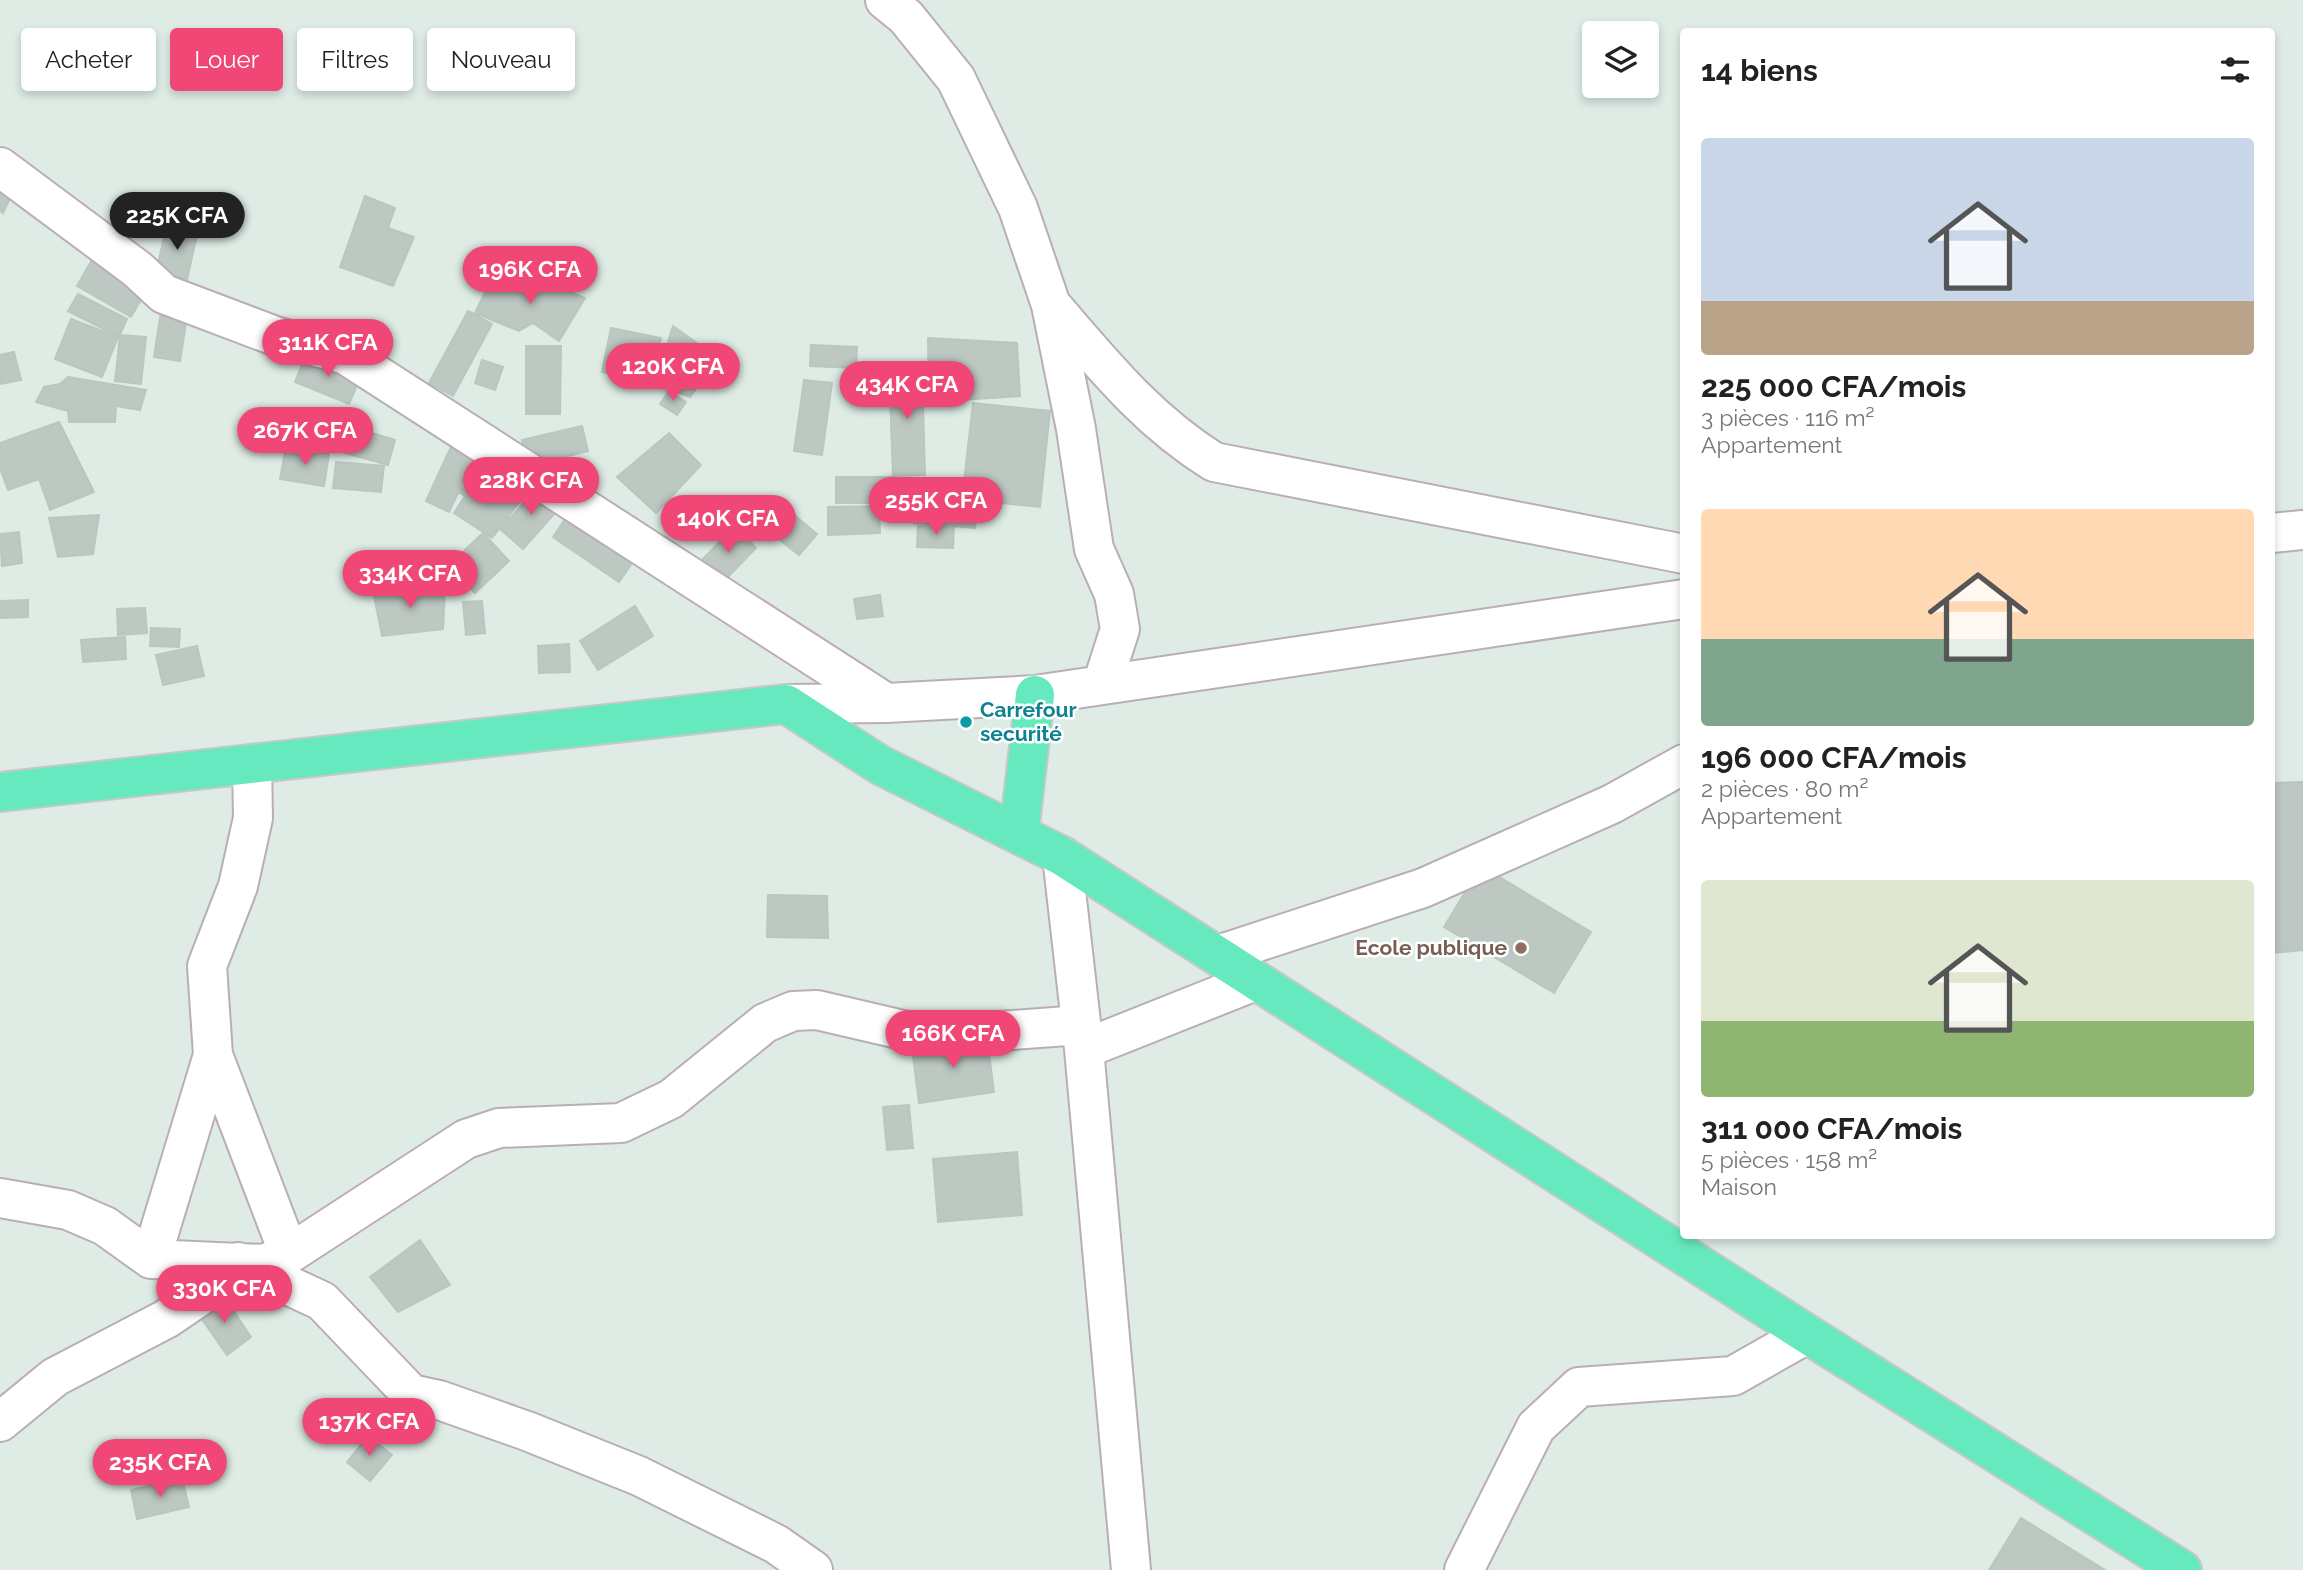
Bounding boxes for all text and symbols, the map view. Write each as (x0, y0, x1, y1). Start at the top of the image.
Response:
map controls (1582, 21, 1659, 98)
button: layers (1582, 21, 1659, 98)
chip: Acheter (21, 28, 156, 91)
chip: Louer (170, 28, 283, 91)
chip: Filtres (297, 28, 413, 91)
chip: Nouveau (427, 28, 575, 91)
icon: filters (2216, 51, 2254, 89)
text: 14 biens (1701, 53, 1818, 88)
icon: home (1915, 183, 2041, 309)
pin: 225K CFA (105, 192, 249, 252)
text: 225K CFA (126, 201, 228, 228)
pin: 196K CFA (458, 246, 602, 306)
text: 196K CFA (479, 255, 581, 282)
pin: 311K CFA (256, 320, 400, 379)
text: 311K CFA (278, 328, 378, 355)
pin: 120K CFA (601, 344, 745, 403)
text: 120K CFA (622, 352, 724, 379)
pin: 434K CFA (835, 362, 979, 421)
text: 225 000 CFA/mois (1701, 369, 1966, 404)
text: 434K CFA (856, 370, 959, 397)
text: 3 pièces · 116 m² (1701, 404, 1875, 431)
pin: 267K CFA (233, 407, 377, 467)
text: 267K CFA (253, 416, 357, 443)
text: Appartement (1701, 431, 1842, 458)
pin: 228K CFA (459, 458, 603, 517)
text: 228K CFA (479, 466, 583, 493)
pin: 255K CFA (864, 477, 1008, 537)
text: 255K CFA (885, 486, 987, 513)
pin: 140K CFA (656, 496, 800, 555)
text: 140K CFA (677, 504, 779, 531)
pin: 334K CFA (338, 550, 482, 610)
icon: home (1915, 554, 2041, 680)
text: 334K CFA (359, 559, 461, 586)
place label: Carrefour securité (980, 697, 1077, 746)
marker: Carrefour securité (958, 714, 974, 730)
text: 196 000 CFA/mois (1701, 740, 1967, 775)
text: 2 pièces · 80 m² (1701, 775, 1868, 802)
text: Appartement (1701, 802, 1842, 829)
icon: home (1915, 925, 2041, 1051)
place label: Ecole publique (1355, 935, 1507, 960)
marker: Ecole publique (1513, 940, 1529, 956)
pin: 166K CFA (881, 1010, 1025, 1070)
text: 166K CFA (901, 1019, 1005, 1046)
text: 311 000 CFA/mois (1701, 1111, 1962, 1146)
text: 5 pièces · 158 m² (1701, 1146, 1877, 1173)
text: Maison (1701, 1173, 1777, 1200)
pin: 330K CFA (152, 1266, 296, 1325)
text: 330K CFA (172, 1274, 276, 1301)
pin: 137K CFA (297, 1398, 441, 1458)
text: 137K CFA (319, 1407, 420, 1434)
pin: 235K CFA (88, 1440, 232, 1499)
text: 235K CFA (109, 1448, 211, 1475)

